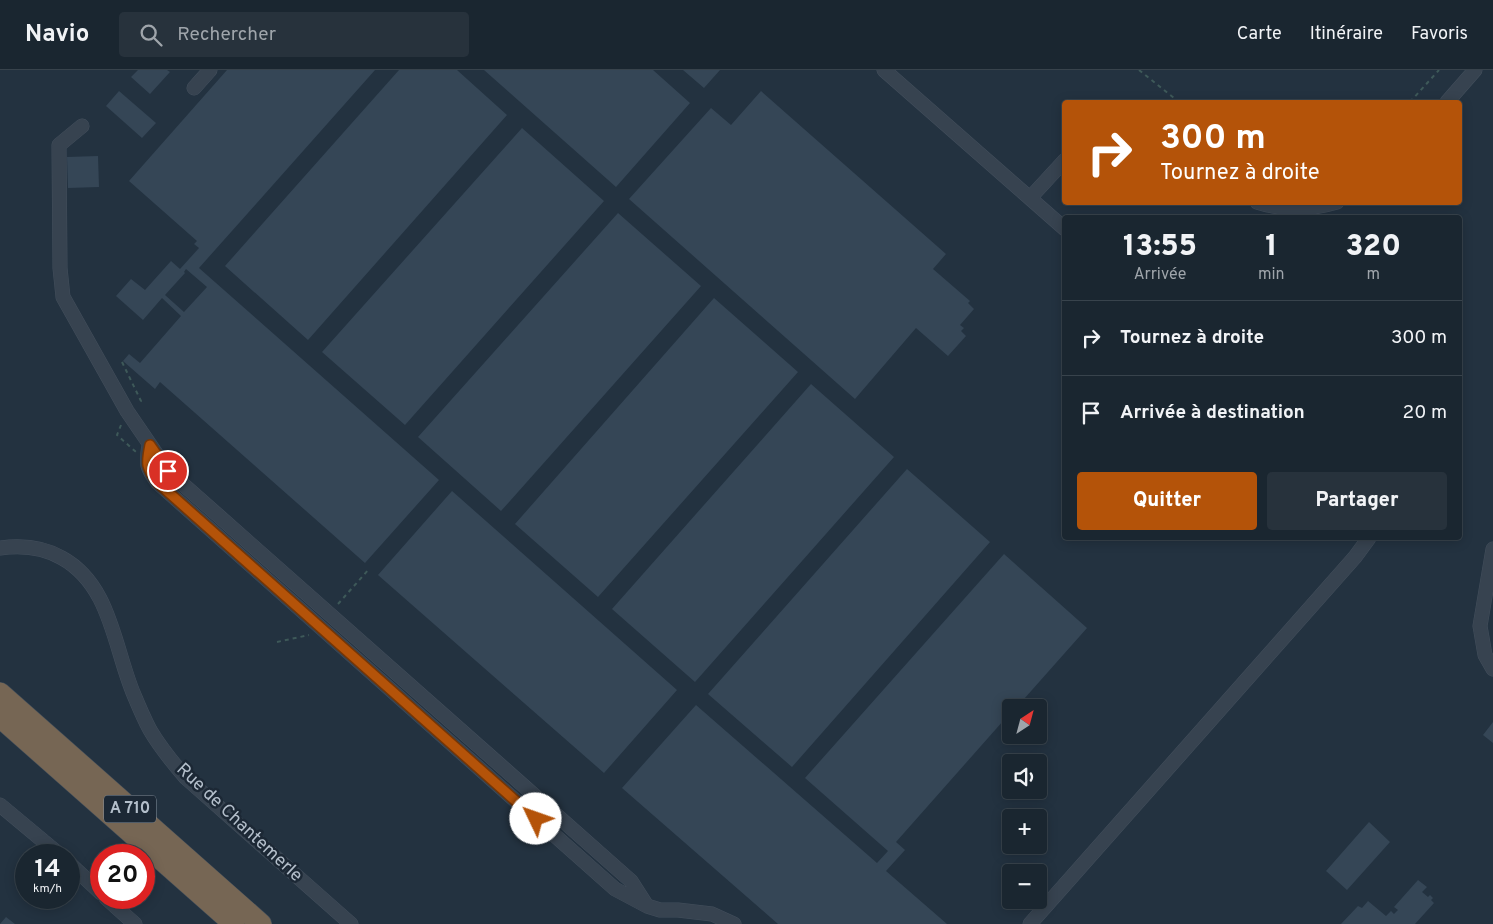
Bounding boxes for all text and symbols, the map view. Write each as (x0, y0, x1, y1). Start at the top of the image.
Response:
search box (119, 12, 469, 57)
text: Navio (25, 20, 89, 50)
icon: search (137, 21, 165, 49)
text: Rechercher (177, 23, 276, 47)
text: Carte (1237, 23, 1282, 46)
text: Itinéraire (1310, 23, 1383, 46)
text: Favoris (1411, 23, 1468, 46)
text: 300 m (1160, 117, 1266, 161)
icon: right (1077, 120, 1142, 185)
text: Tournez à droite (1160, 160, 1320, 187)
text: 13:55 (1123, 229, 1197, 266)
text: 1 (1265, 229, 1277, 266)
text: 320 (1345, 229, 1401, 266)
text: Arrivée (1134, 265, 1186, 285)
text: min (1258, 265, 1285, 285)
text: m (1366, 265, 1380, 285)
icon: right (1077, 324, 1105, 352)
text: Tournez à droite (1120, 326, 1264, 350)
text: 300 m (1391, 326, 1447, 350)
icon: arrive (1077, 399, 1105, 427)
text: Arrivée à destination (1120, 401, 1305, 425)
text: 20 m (1403, 401, 1447, 425)
pin (147, 450, 189, 492)
icon: arrive (154, 457, 182, 485)
button: Quitter (1077, 472, 1257, 530)
button: Partager (1267, 472, 1447, 530)
north arrow (1002, 699, 1048, 744)
map controls (1002, 699, 1047, 909)
button: sound (1002, 754, 1047, 799)
street label: Rue de Chantemerle (171, 759, 307, 887)
position arrow (509, 792, 561, 844)
road number: A 710 (104, 796, 156, 822)
button: + (1002, 809, 1047, 854)
speed limit sign: 20 (90, 844, 155, 909)
text: 14 (34, 854, 61, 886)
button: − (1002, 864, 1047, 909)
text: km/h (33, 881, 62, 897)

